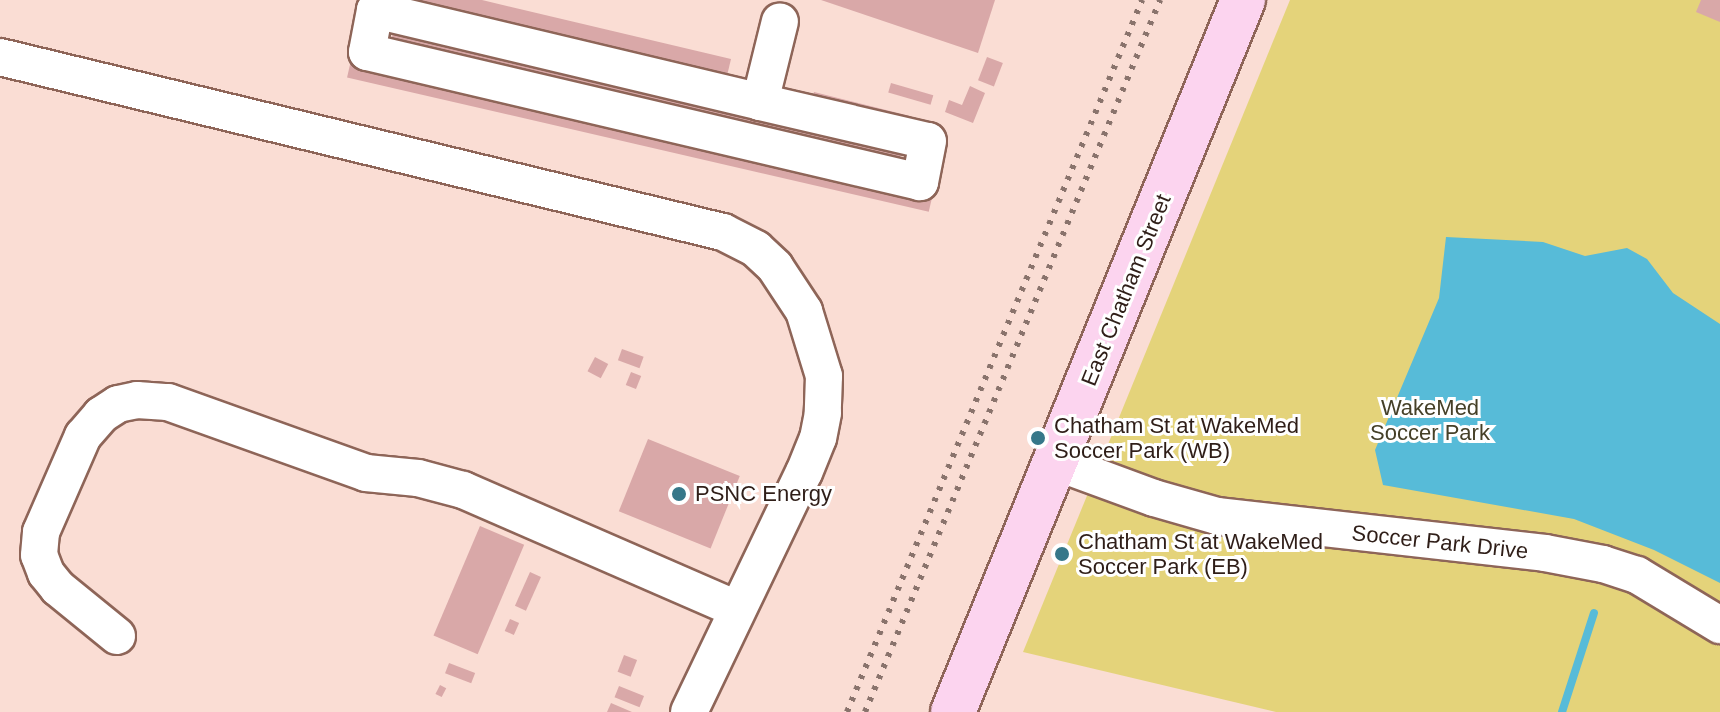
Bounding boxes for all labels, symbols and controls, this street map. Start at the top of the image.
street label: East Chatham Street [1076,190,1176,390]
park label: WakeMed Soccer Park [1370,394,1490,446]
place label: Chatham St at WakeMed Soccer Park (WB) [1054,412,1299,464]
marker: Chatham St at WakeMed Soccer Park (WB) [1029,429,1047,447]
place label: PSNC Energy [695,481,832,507]
marker: PSNC Energy [670,485,688,503]
street label: Soccer Park Drive [1350,520,1530,564]
place label: Chatham St at WakeMed Soccer Park (EB) [1078,528,1323,580]
marker: Chatham St at WakeMed Soccer Park (EB) [1053,545,1071,563]

